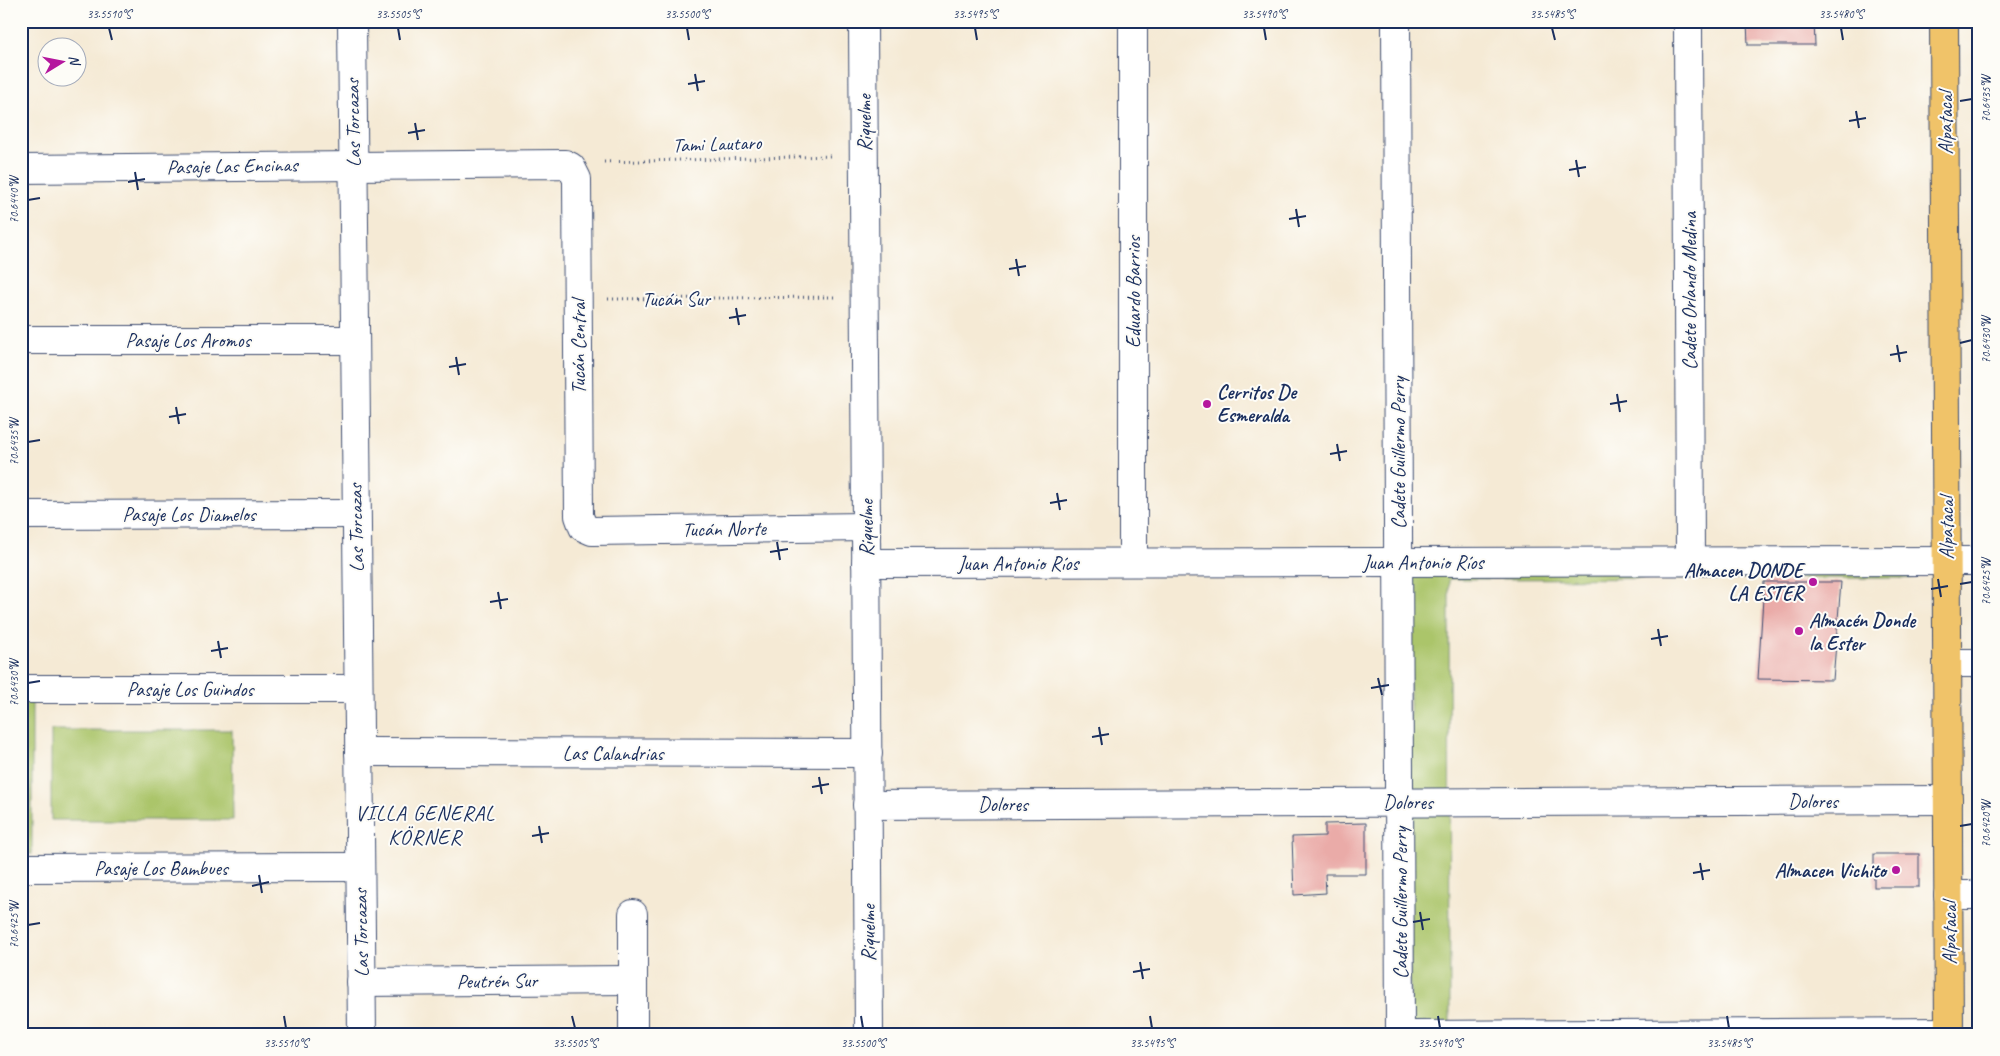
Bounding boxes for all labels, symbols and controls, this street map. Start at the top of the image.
text: 33.5510°S [87,6,133,22]
text: 33.5505°S [376,6,422,22]
text: 33.5500°S [665,6,711,22]
text: 33.5495°S [953,6,999,22]
text: 33.5490°S [1242,6,1288,22]
text: 33.5485°S [1530,6,1576,22]
text: 33.5480°S [1819,6,1865,22]
north arrow [38,38,88,88]
text: N [65,54,84,68]
text: 70.6435°W [1978,73,1994,122]
street label: Las Torcazas [340,76,366,167]
street label: Alpatacal [1933,88,1958,155]
street label: Riquelme [852,93,877,152]
street label: Tami Lautaro [672,130,763,158]
street label: Pasaje Las Encinas [166,152,300,180]
text: 70.6440°W [6,174,22,223]
street label: Cadete Orlando Medina [1677,210,1702,370]
street label: Eduardo Barrios [1121,234,1146,348]
street label: Tucán Sur [642,287,712,312]
street label: Tucán Central [566,296,591,394]
text: 70.6430°W [1978,314,1994,363]
street label: Pasaje Los Aromos [126,328,253,353]
street label: Cadete Guillermo Perry [1386,375,1411,529]
place label: Cerritos De Esmeralda [1217,380,1298,428]
marker: Cerritos De Esmeralda [1201,398,1213,410]
text: 70.6435°W [6,416,22,465]
street label: Las Torcazas [343,481,369,572]
street label: Alpatacal [1934,493,1959,560]
street label: Riquelme [854,498,879,557]
street label: Pasaje Los Diamelos [122,502,258,527]
street label: Tucán Norte [682,516,768,542]
street label: Juan Antonio Ríos [1362,550,1486,575]
street label: Juan Antonio Ríos [957,551,1081,576]
text: 70.6425°W [1978,556,1994,605]
place label: Almacen DONDE LA ESTER [1684,558,1807,606]
marker: Almacen DONDE LA ESTER [1807,576,1819,588]
place label: Almacén Donde la Ester [1809,608,1916,656]
marker: Almacén Donde la Ester [1793,625,1805,637]
text: 70.6430°W [6,657,22,706]
street label: Pasaje Los Guindos [127,677,255,702]
street label: Las Calandrias [563,741,666,766]
street label: Dolores [1788,789,1840,814]
street label: Dolores [1383,790,1435,815]
street label: Dolores [978,792,1030,817]
text: 70.6420°W [1978,798,1994,847]
district label: VILLA GENERAL KÖRNER [355,800,495,850]
street label: Cadete Guillermo Perry [1388,825,1413,979]
street label: Pasaje Los Bambues [94,856,230,881]
place label: Almacen Vichito [1775,858,1888,883]
marker: Almacen Vichito [1890,864,1902,876]
street label: Las Torcazas [348,886,374,977]
street label: Alpatacal [1937,898,1962,965]
text: 70.6425°W [6,899,22,948]
street label: Riquelme [856,903,881,962]
street label: Peutrén Sur [456,968,539,994]
text: 33.5510°S [264,1035,310,1051]
text: 33.5505°S [553,1035,599,1051]
text: 33.5500°S [841,1035,887,1051]
text: 33.5495°S [1130,1035,1176,1051]
text: 33.5490°S [1418,1035,1464,1051]
text: 33.5485°S [1707,1035,1753,1051]

